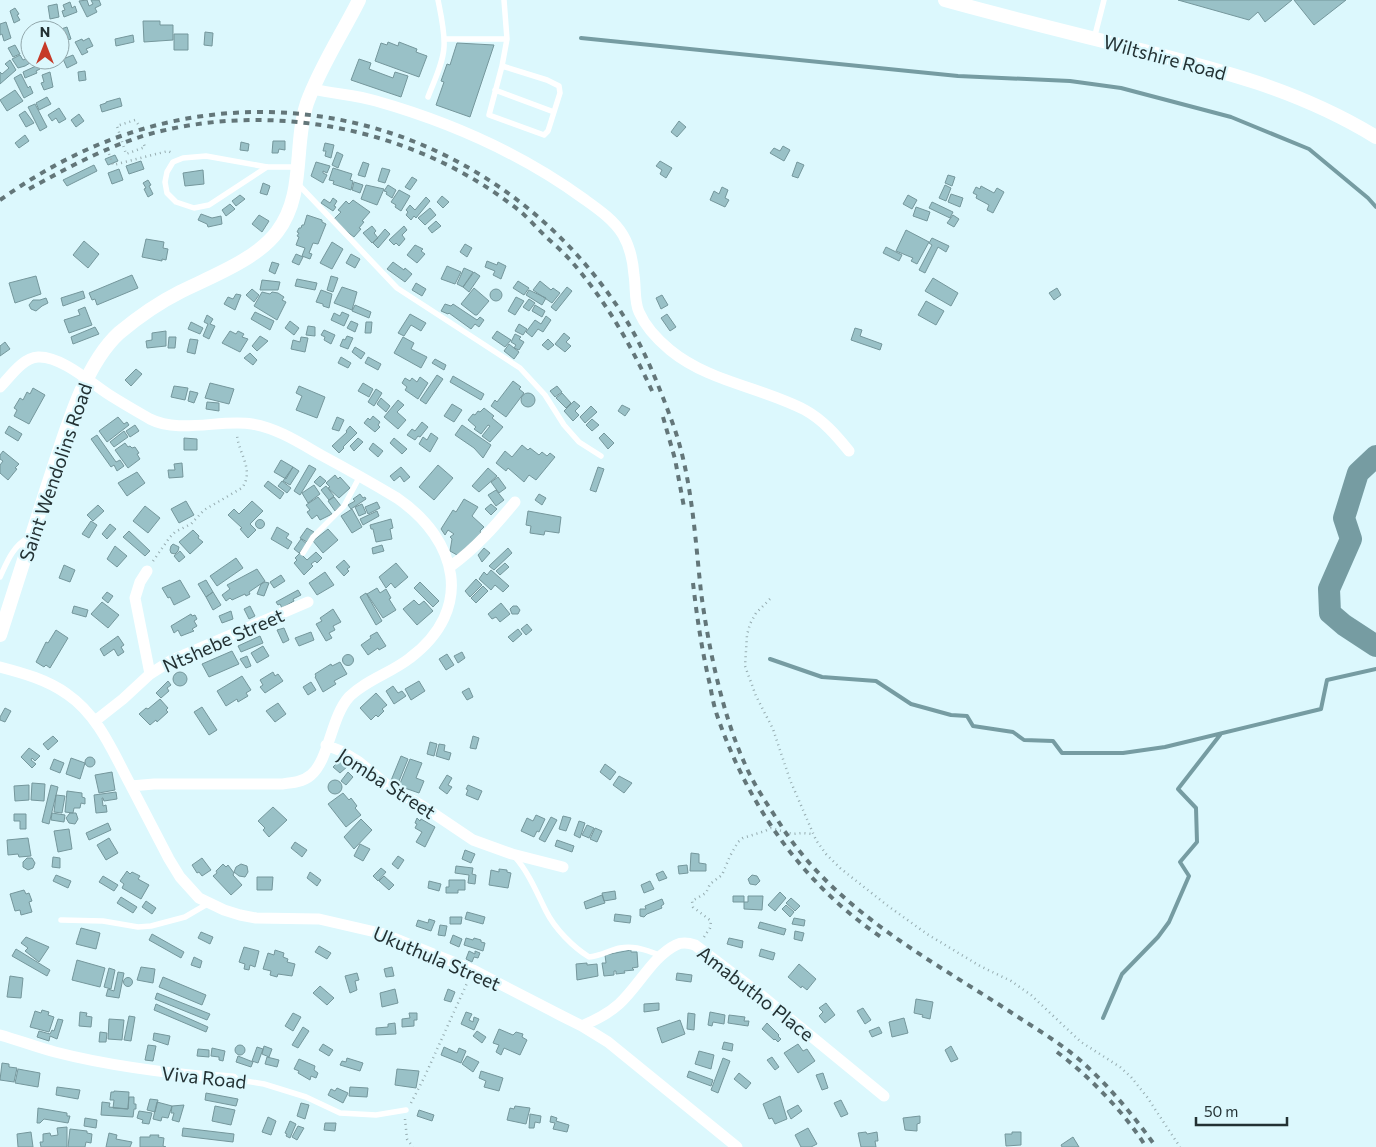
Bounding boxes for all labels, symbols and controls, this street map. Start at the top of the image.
north arrow [20,20,70,70]
text: N [40,23,50,40]
street label: Wiltshire Road [1101,30,1229,84]
street label: Saint Wendolins Road [14,380,96,564]
street label: Ntshebe Street [159,603,287,677]
street label: Jomba Street [334,743,440,823]
street label: Ukuthula Street [370,921,504,995]
street label: Amabutho Place [693,940,819,1046]
street label: Viva Road [160,1061,248,1093]
scale bar [1196,1094,1287,1126]
text: 50 m [1204,1102,1238,1120]

